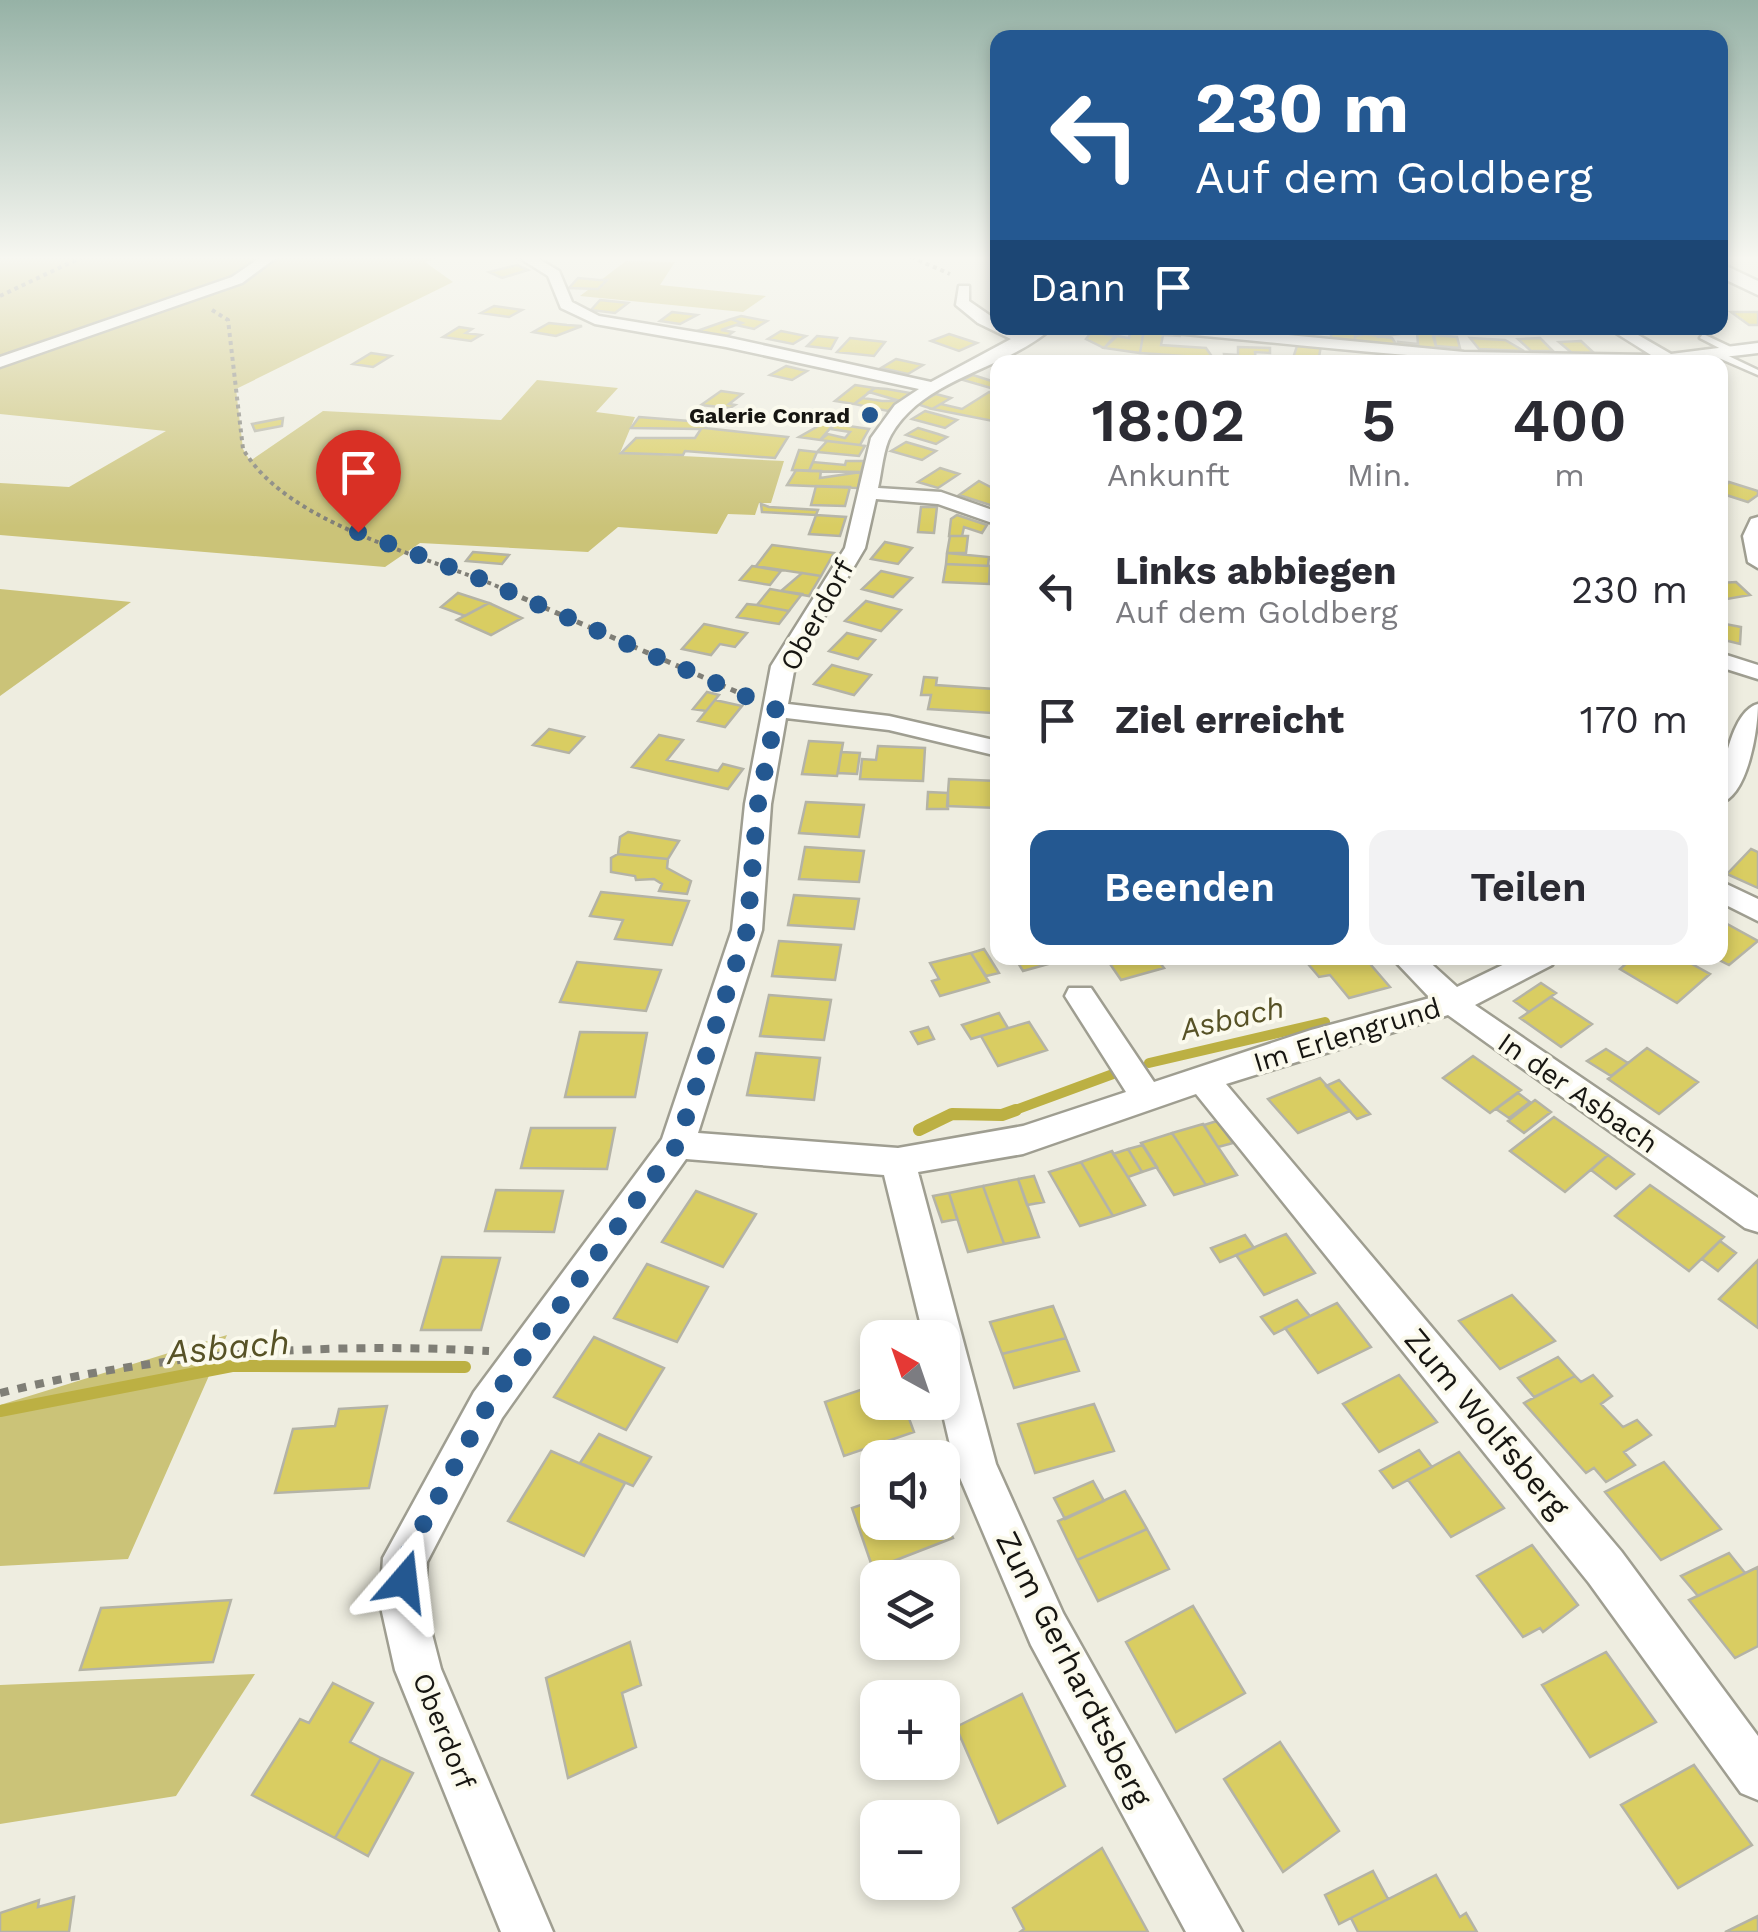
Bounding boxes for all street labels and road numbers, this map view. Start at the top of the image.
street label: Oberdorf [773,554,861,676]
street label: Im Erlengrund [1249,991,1445,1079]
street label: In der Asbach [1492,1026,1664,1160]
street label: Zum Wolfsberg [1397,1320,1578,1526]
street label: Zum Gerhardtsberg [988,1525,1160,1814]
street label: Oberdorf [406,1668,482,1794]

